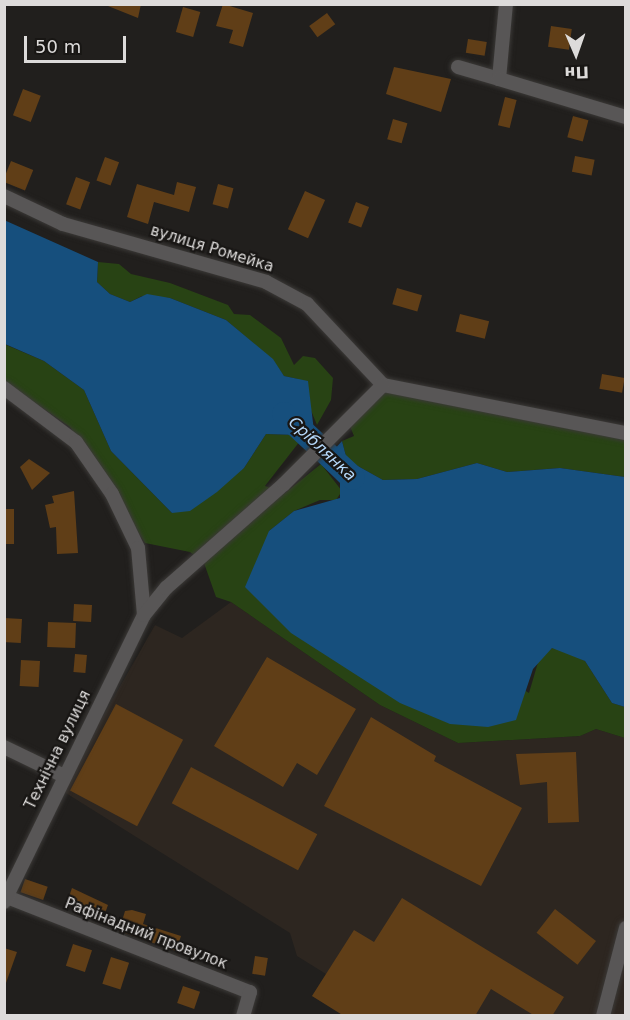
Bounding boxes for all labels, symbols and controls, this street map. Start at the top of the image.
scale bar [27,24,129,62]
north arrow [546,24,606,84]
text: 50 m [35,36,81,57]
text: Пн [564,63,589,82]
street label: вулиця Ромейка [148,222,276,276]
water label: Сріблянка [284,413,360,485]
street label: Технічна вулиця [21,688,95,812]
street label: Рафінадний провулок [62,895,230,973]

